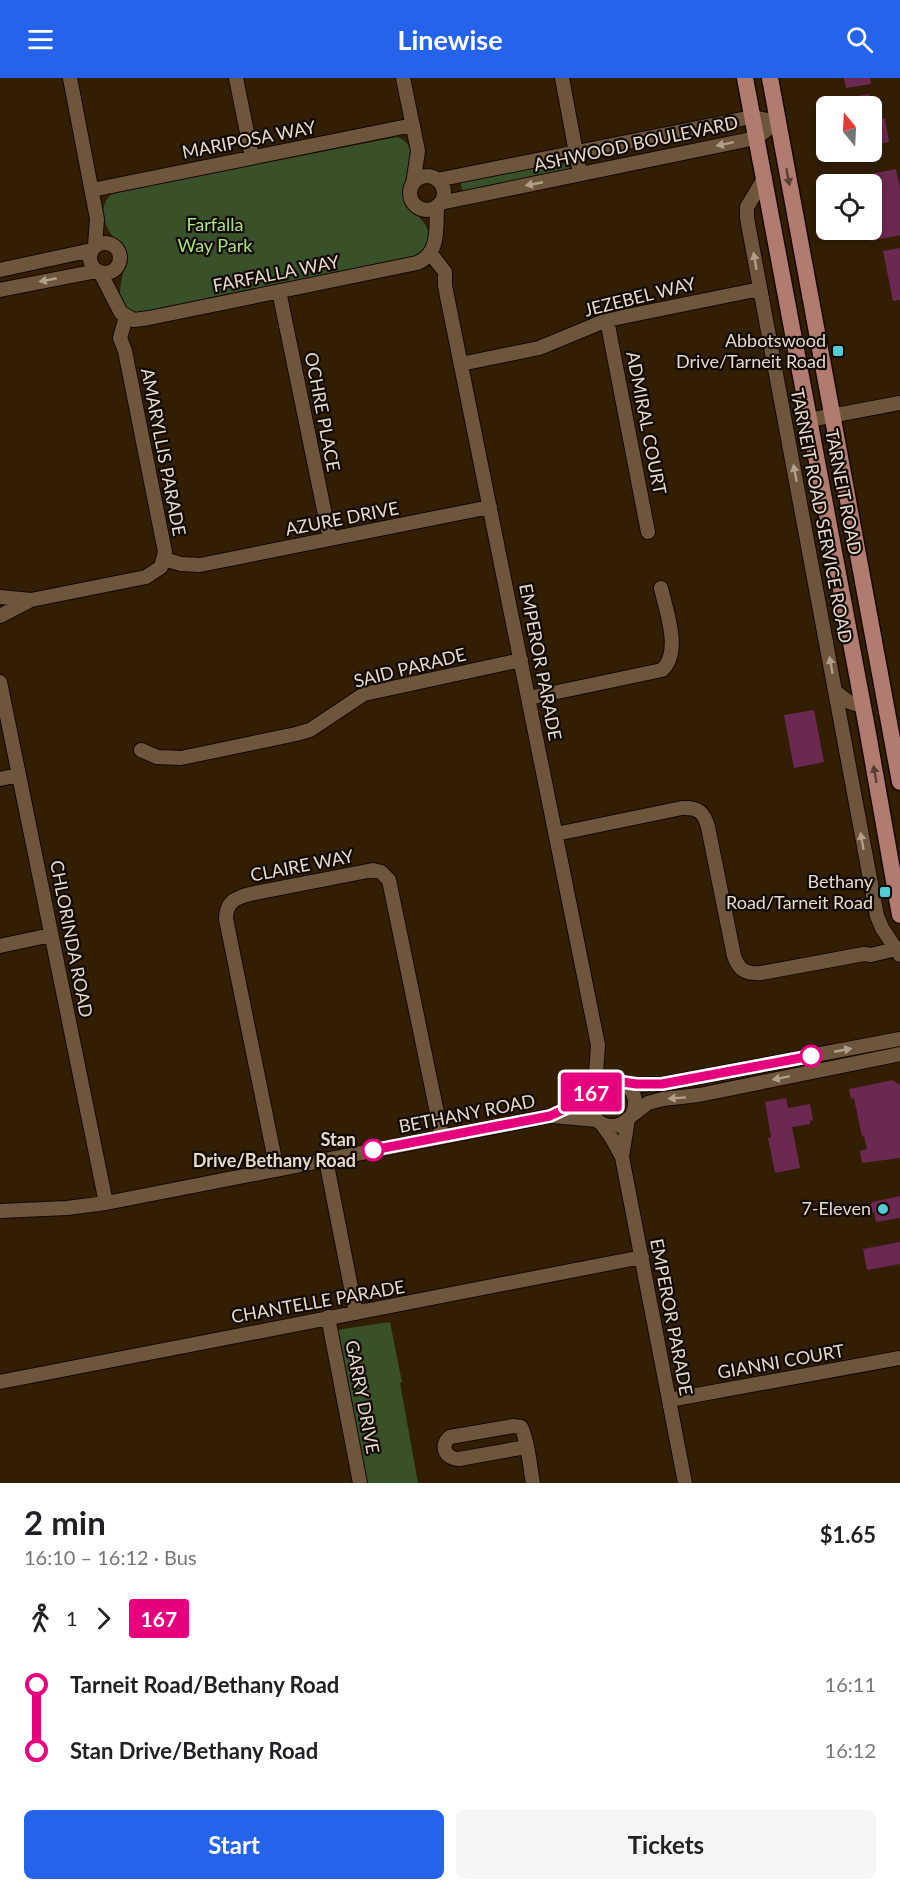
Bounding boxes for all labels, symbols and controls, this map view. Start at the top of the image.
icon: menu [24,23,57,56]
text: Linewise [397,23,503,56]
icon: search [843,23,876,56]
north arrow [816,96,882,162]
map controls [816,96,882,240]
street label: ASHWOOD BOULEVARD [532,111,740,175]
street label: MARIPOSA WAY [180,115,318,163]
one-way arrow [716,140,734,150]
one-way arrow [783,168,792,187]
button: locate [816,174,882,240]
one-way arrow [524,180,543,189]
park label: Farfalla Way Park [178,213,253,256]
street label: FARFALLA WAY [211,250,342,296]
one-way arrow [750,251,759,270]
street label: JEZEBEL WAY [582,271,699,321]
one-way arrow [39,276,58,285]
place label: Abbotswood Drive/Tarneit Road [676,329,826,372]
marker: Abbotswood Drive/Tarneit Road [831,344,845,358]
street label: ADMIRAL COURT [622,349,672,497]
street label: OCHRE PLACE [301,350,345,473]
street label: AMARYLLIS PARADE [137,366,191,538]
street label: TARNEIT ROAD SERVICE ROAD [786,387,857,645]
street label: TARNEIT ROAD [821,427,867,557]
one-way arrow [790,463,799,482]
street label: AZURE DRIVE [283,496,400,540]
street label: EMPEROR PARADE [515,581,567,742]
street label: SAID PARADE [351,642,468,692]
one-way arrow [826,655,835,674]
one-way arrow [871,765,880,784]
one-way arrow [857,831,866,850]
street label: CLAIRE WAY [248,844,356,886]
street label: CHLORINDA ROAD [46,858,98,1019]
place label: Bethany Road/Tarneit Road [726,870,874,913]
marker: Bethany Road/Tarneit Road [878,885,892,899]
unlabelled marker [800,1045,822,1067]
one-way arrow [834,1045,853,1054]
line badge: 167 [556,1072,626,1112]
one-way arrow [771,1074,790,1083]
text: 167 [573,1080,609,1105]
street label: BETHANY ROAD [397,1089,537,1137]
one-way arrow [668,1093,687,1102]
place label: Stan Drive/Bethany Road [193,1128,356,1171]
marker: Stan Drive/Bethany Road [362,1139,384,1161]
place label: 7-Eleven [801,1197,871,1219]
marker: 7-Eleven [876,1202,890,1216]
street label: EMPEROR PARADE [646,1236,698,1397]
street label: CHANTELLE PARADE [229,1275,406,1327]
street label: GARRY DRIVE [341,1338,385,1455]
street label: GIANNI COURT [716,1339,846,1383]
text: 2 min [24,1502,106,1542]
text: $1.65 [820,1521,876,1548]
text: 16:10 – 16:12 · Bus [24,1545,197,1569]
icon: walk [24,1602,57,1635]
icon: forward [87,1602,120,1635]
text: 1 [66,1606,78,1630]
text: 167 [141,1606,177,1631]
text: Tarneit Road/Bethany Road [70,1671,339,1698]
text: 16:11 [825,1672,876,1696]
text: Stan Drive/Bethany Road [70,1737,318,1764]
text: 16:12 [825,1738,876,1762]
button: Start [24,1810,444,1879]
button: Tickets [456,1810,876,1879]

